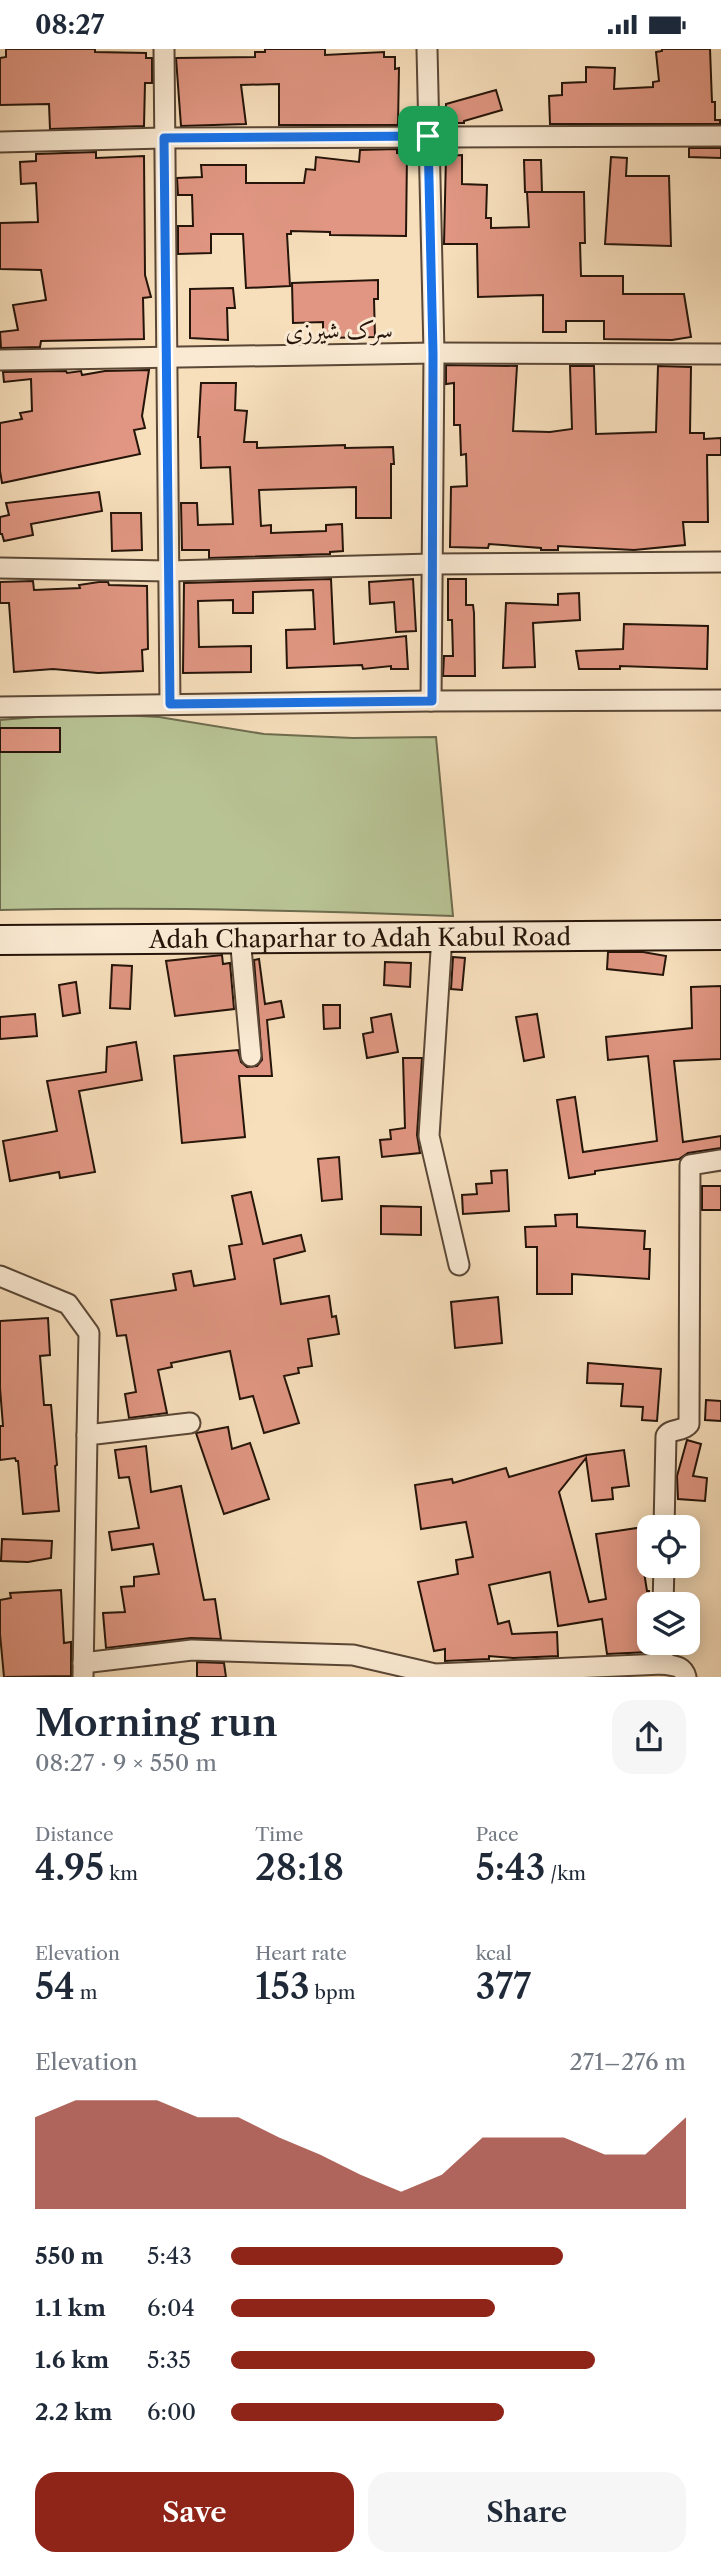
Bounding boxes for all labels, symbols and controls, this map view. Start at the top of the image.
text: 08:27 [35,9,104,41]
pin [398,106,458,166]
icon: arrive [409,117,447,155]
street label: سرک شیرزی [285,315,393,347]
street label: Adah Chaparhar to Adah Kabul Road [148,922,572,953]
map controls [637,1515,700,1655]
button: locate [637,1515,700,1578]
button: layers [637,1592,700,1655]
text: Morning run [35,1699,278,1746]
button: share [612,1700,686,1774]
text: 08:27 · 9 × 550 m [35,1749,217,1777]
text: Distance [35,1823,114,1846]
text: Time [255,1823,303,1846]
text: Pace [476,1823,519,1846]
text: 4.95 [35,1846,104,1889]
text: 28:18 [255,1846,344,1889]
text: 5:43 [476,1846,545,1889]
text: km [104,1862,138,1885]
text: /km [545,1862,586,1885]
text: Elevation [35,1942,120,1965]
text: Heart rate [255,1942,347,1965]
text: kcal [476,1942,512,1965]
text: 54 [35,1965,75,2008]
text: 153 [255,1965,310,2008]
text: 377 [476,1965,531,2008]
text: m [75,1981,98,2004]
text: bpm [310,1981,355,2004]
text: Elevation [35,2048,138,2076]
text: 271–276 m [570,2048,686,2076]
text: 550 m [35,2242,104,2270]
text: 5:43 [147,2242,192,2270]
text: 1.1 km [35,2294,106,2322]
text: 6:04 [147,2294,195,2322]
text: 1.6 km [35,2346,109,2374]
text: 5:35 [147,2346,191,2374]
text: 2.2 km [35,2398,112,2426]
text: 6:00 [147,2398,196,2426]
button: Save [35,2472,354,2552]
button: Share [368,2472,686,2552]

